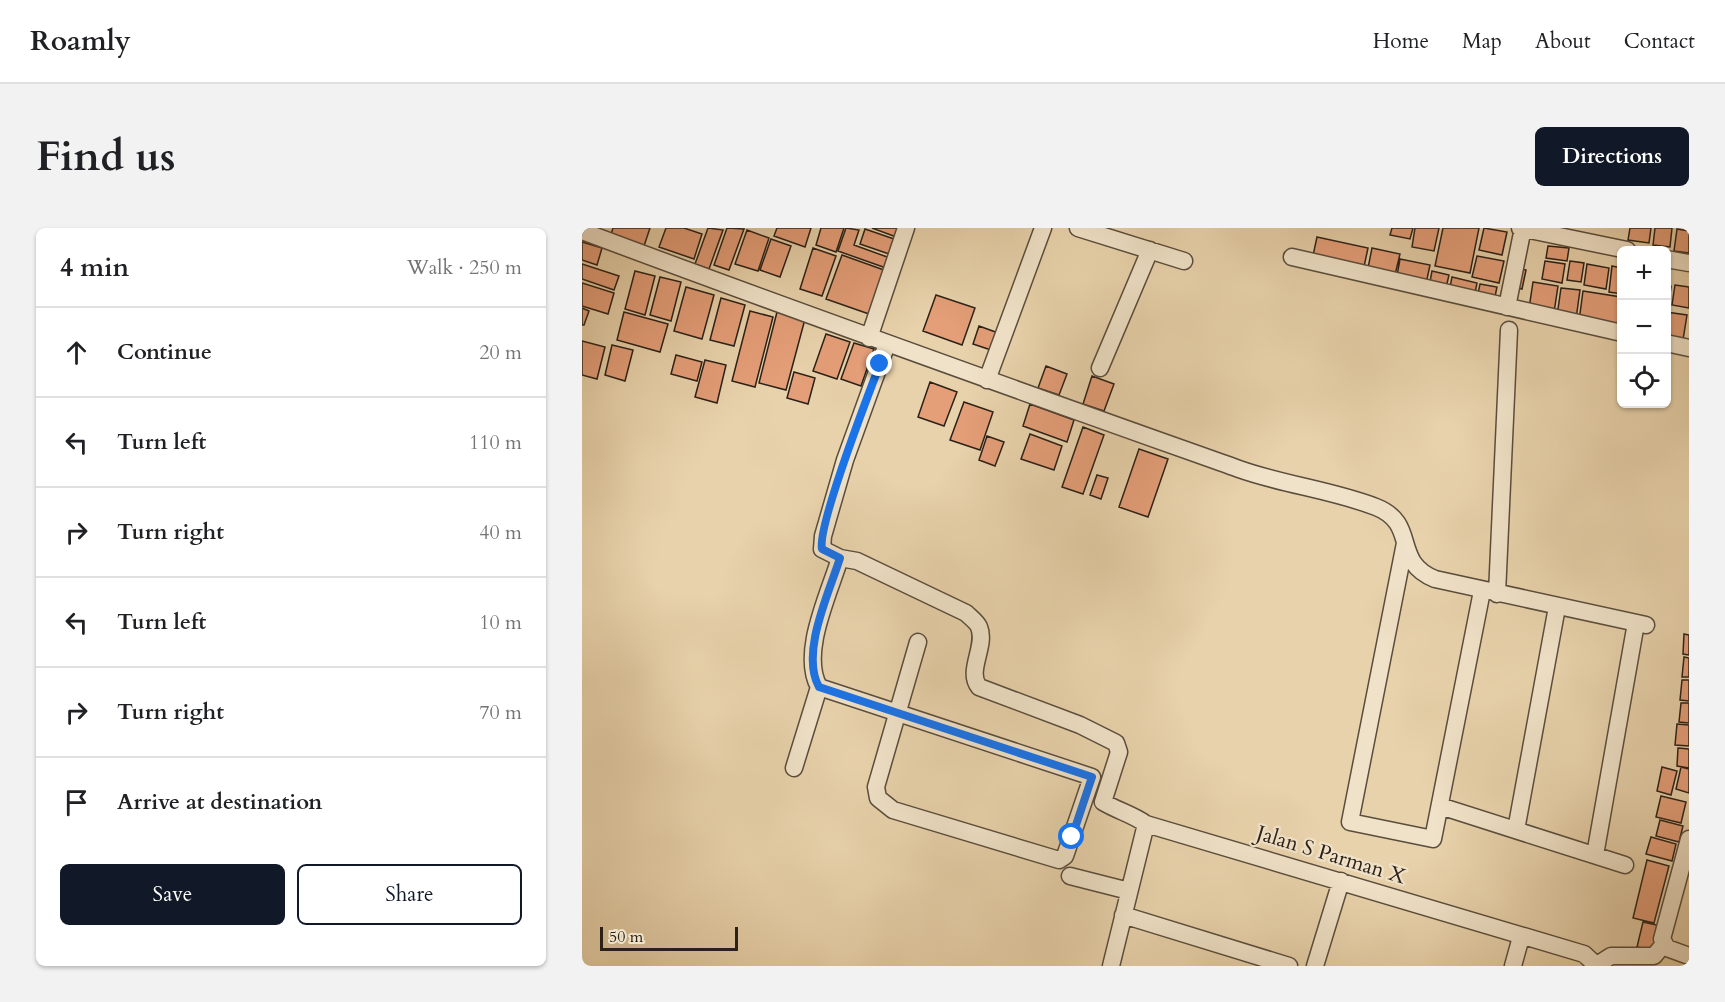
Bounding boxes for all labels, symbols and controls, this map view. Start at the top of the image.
text: Roamly [30,22,131,60]
text: Home [1373,27,1429,56]
text: Map [1462,27,1502,56]
text: About [1535,27,1591,56]
text: Contact [1624,27,1695,56]
button: Directions [1535,127,1689,186]
text: Find us [36,128,176,185]
map controls [1617,246,1671,408]
button: + [1617,246,1671,300]
text: 4 min [60,250,129,285]
text: Walk · 250 m [407,254,522,281]
button: − [1617,300,1671,354]
icon: ahead [60,336,93,369]
text: Continue [117,337,212,367]
text: 20 m [479,339,522,366]
route end [866,350,892,376]
button: locate [1617,354,1671,408]
icon: left [60,426,93,459]
text: Turn left [117,427,206,457]
text: 110 m [469,429,522,456]
icon: right [60,516,93,549]
text: Turn right [117,517,224,547]
text: 40 m [479,519,522,546]
icon: left [60,606,93,639]
text: Turn left [117,607,206,637]
text: 10 m [479,609,522,636]
icon: right [60,696,93,729]
text: Turn right [117,697,224,727]
text: 70 m [479,699,522,726]
icon: arrive [60,786,93,819]
text: Arrive at destination [117,787,322,817]
street label: Jalan S Parman X [1250,818,1410,892]
route start [1058,823,1084,849]
button: Save [60,864,285,925]
button: Share [297,864,522,925]
scale bar [600,924,738,952]
text: 50 m [609,926,643,948]

